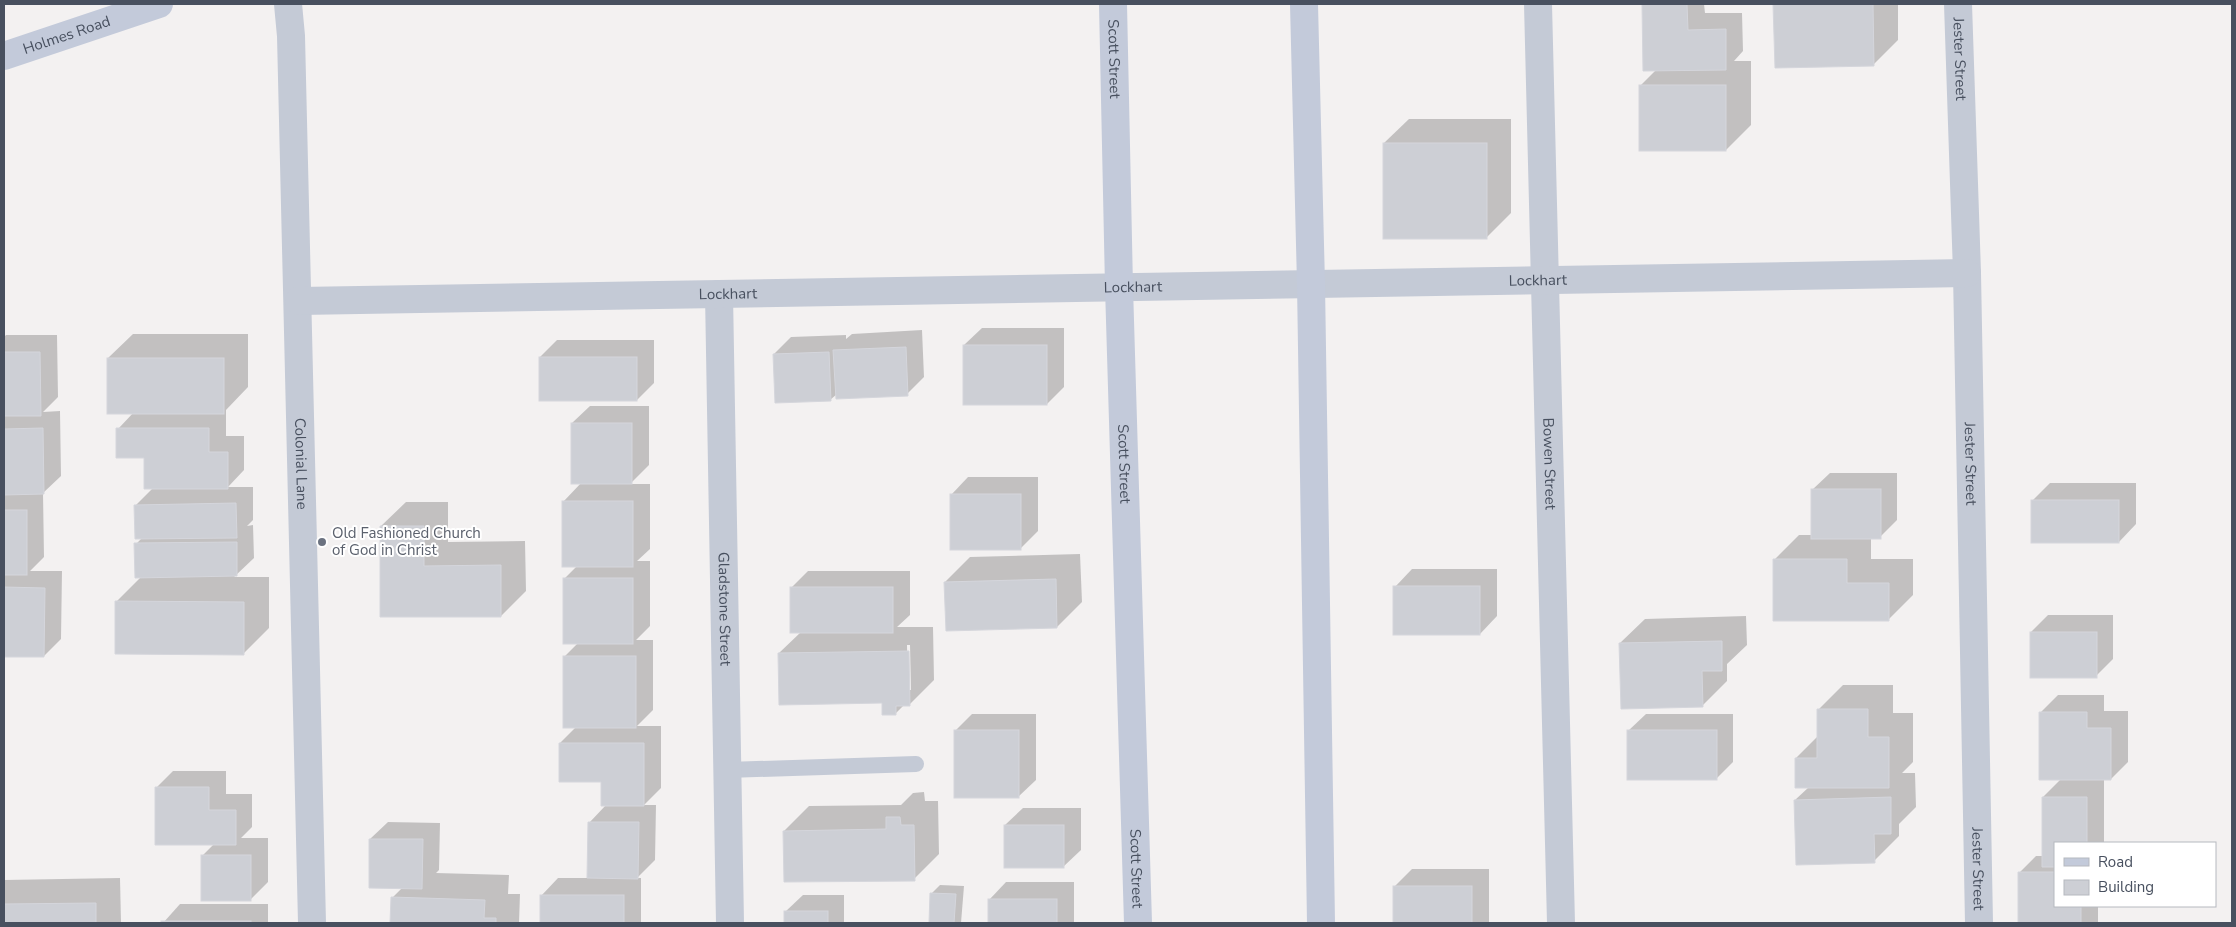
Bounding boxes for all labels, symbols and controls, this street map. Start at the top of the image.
street label: Holmes Road [20,11,113,59]
street label: Jester Street [1948,16,1971,102]
street label: Scott Street [1103,19,1125,100]
street label: Lockhart [1508,270,1568,291]
street label: Lockhart [1104,277,1163,297]
street label: Lockhart [699,283,758,304]
street label: Bowen Street [1538,417,1561,511]
street label: Colonial Lane [290,418,312,510]
street label: Jester Street [1960,421,1981,506]
street label: Scott Street [1113,424,1135,505]
place label: Old Fashioned Church of God in Christ [332,523,481,560]
marker: Old Fashioned Church of God in Christ [316,536,328,548]
street label: Gladstone Street [714,552,736,667]
street label: Jester Street [1967,826,1989,911]
street label: Scott Street [1125,829,1148,909]
legend [2054,842,2216,907]
text: Road [2098,852,2133,872]
text: Building [2098,877,2154,897]

